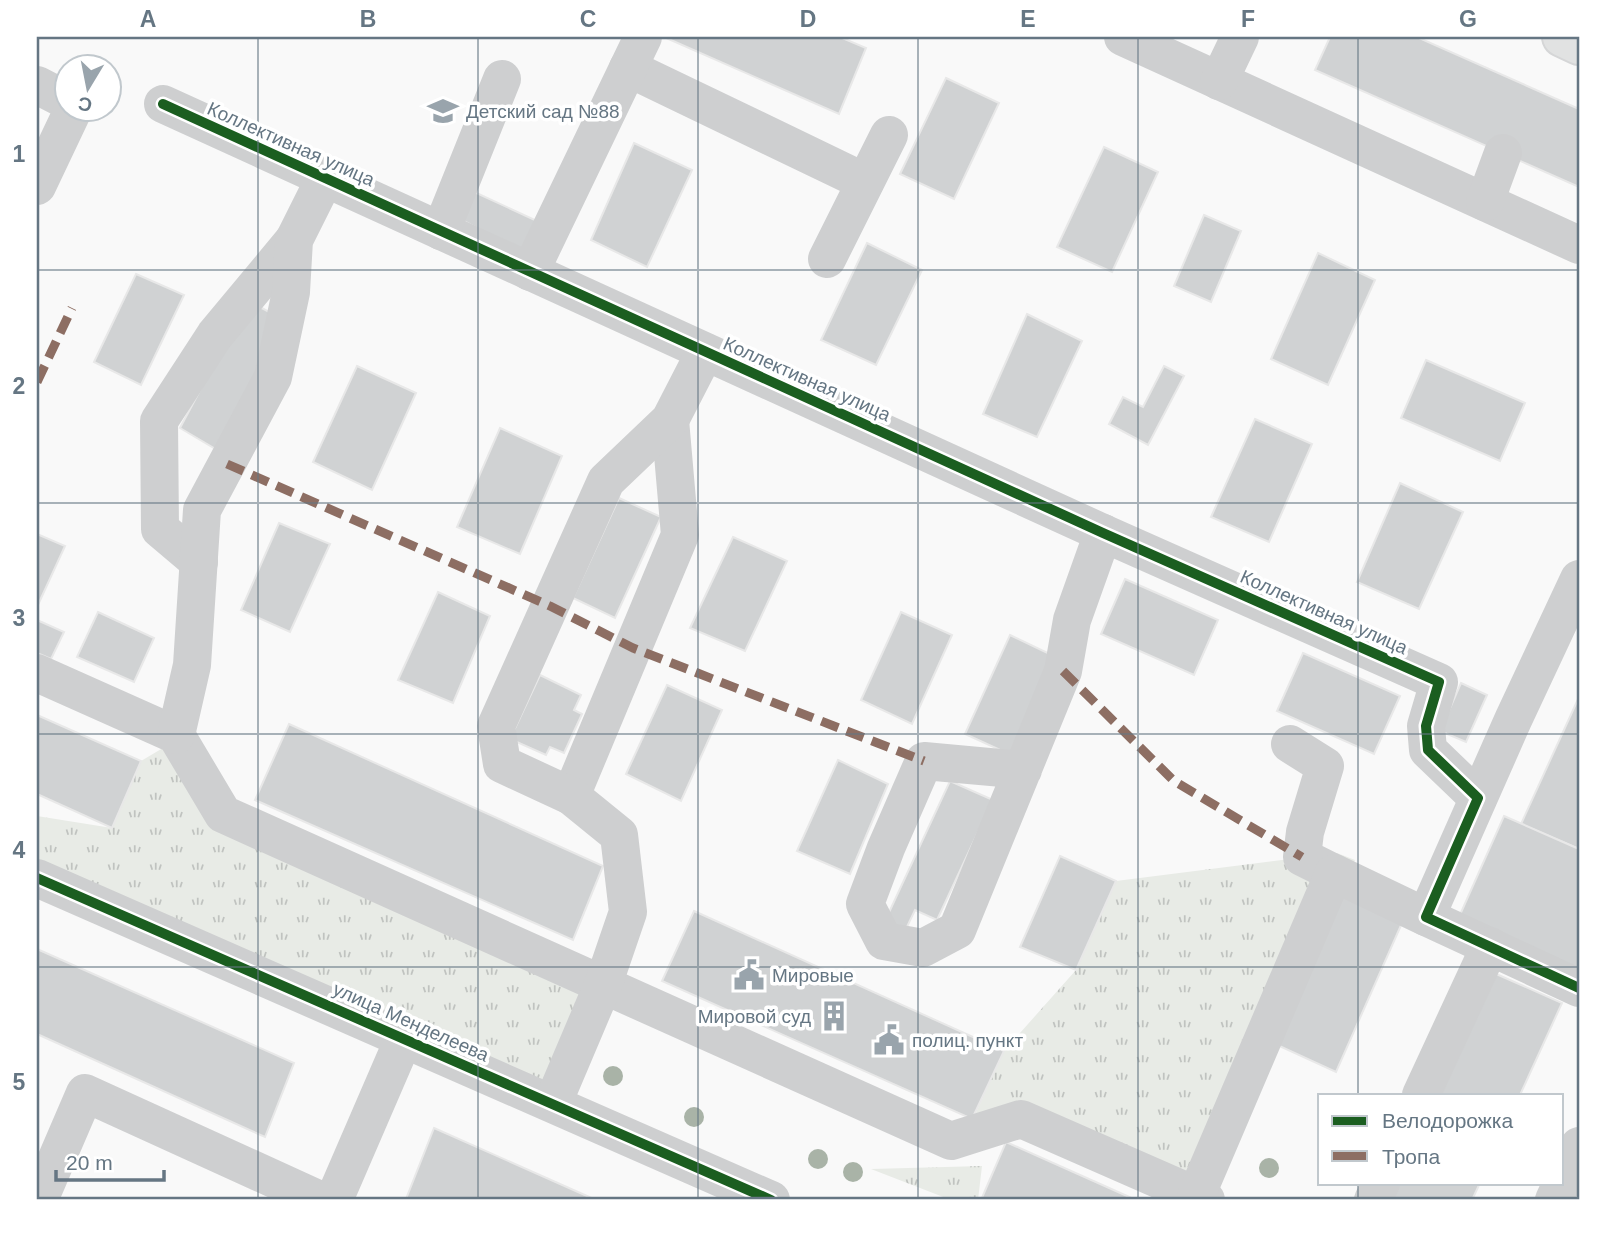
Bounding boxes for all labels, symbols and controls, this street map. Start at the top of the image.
text: A [140,6,156,32]
text: B [360,6,376,32]
text: C [580,6,596,32]
text: D [800,6,816,32]
text: E [1020,6,1036,32]
text: F [1241,6,1255,32]
text: G [1459,6,1477,32]
north arrow [52,52,122,122]
text: С [76,93,94,116]
school or university icon: Детский сад №88 [426,94,460,128]
street label: Коллективная улица [204,98,378,191]
place label: Детский сад №88 [466,101,620,122]
text: 1 [13,141,26,167]
street label: Коллективная улица [720,333,894,426]
text: 2 [13,373,25,399]
street label: Коллективная улица [1237,566,1411,659]
text: 3 [13,605,25,631]
text: 4 [13,837,26,863]
public building icon: Мировые [732,958,766,992]
place label: Мировые [772,965,854,986]
street label: улица Менделеева [330,978,493,1066]
building icon: Мировой суд [817,999,851,1033]
place label: Мировой суд [698,1006,811,1027]
public building icon: полиц. пункт [872,1023,906,1057]
place label: полиц. пункт [912,1030,1023,1051]
text: 5 [13,1069,26,1095]
legend [1318,1094,1564,1184]
text: Велодорожка [1382,1109,1513,1132]
scale bar [56,1139,164,1183]
text: Тропа [1382,1145,1440,1168]
text: 20 m [66,1151,113,1174]

